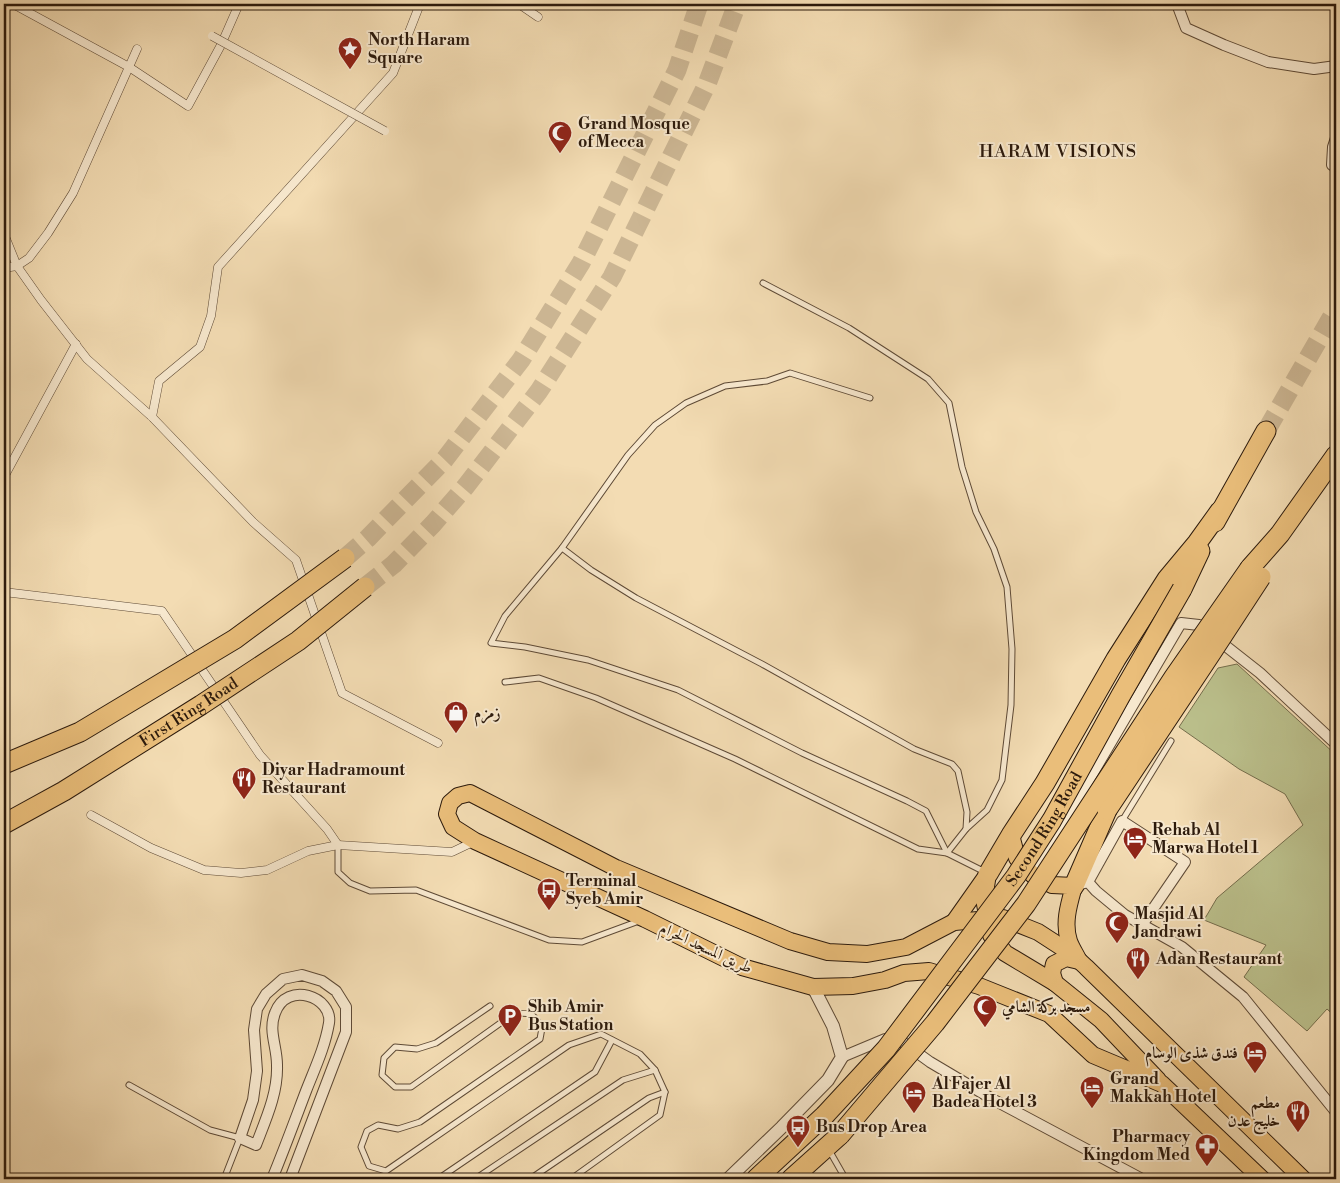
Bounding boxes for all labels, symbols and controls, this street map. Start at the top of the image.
place label: North Haram Square [368,30,470,68]
place icon: North Haram Square [337,36,363,70]
place label: Grand Mosque of Mecca [578,114,690,152]
mosque icon: Grand Mosque of Mecca [547,120,573,154]
district label: HARAM VISIONS [979,140,1137,163]
street label: First Ring Road [136,673,242,751]
shop icon: زمزم [443,700,469,734]
place label: زمزم [474,703,501,727]
place label: Diyar Hadramount Restaurant [262,760,405,798]
restaurant icon: Diyar Hadramount Restaurant [231,766,257,800]
street label: Second Ring Road [1002,768,1087,891]
place label: Rehab Al Marwa Hotel 1 [1152,820,1259,858]
hotel icon: Rehab Al Marwa Hotel 1 [1122,826,1148,860]
place label: Terminal Syeb Amir [566,871,643,909]
bus stop icon: Terminal Syeb Amir [536,877,562,911]
place label: Masjid Al Jandrawi [1132,904,1205,942]
mosque icon: Masjid Al Jandrawi [1104,910,1130,944]
street label: طريق المسجد الحرام [655,918,756,982]
restaurant icon: Adan Restaurant [1125,946,1151,980]
place label: Adan Restaurant [1155,949,1283,969]
mosque icon: مسجد بركة الشامي [972,994,998,1028]
place label: Shib Amir Bus Station [528,997,614,1035]
place label: مسجد بركة الشامي [1001,997,1091,1020]
parking icon: Shib Amir Bus Station [497,1003,523,1037]
hotel icon: فندق شذى الوسام [1242,1040,1268,1074]
place label: فندق شذى الوسام [1145,1043,1238,1067]
place label: Grand Makkah Hotel [1110,1069,1217,1107]
place label: Al Fajer Al Badea Hotel 3 [931,1074,1037,1112]
hotel icon: Grand Makkah Hotel [1079,1075,1105,1109]
hotel icon: Al Fajer Al Badea Hotel 3 [901,1080,927,1114]
place label: مطعم خليج عدن [1228,1093,1280,1135]
restaurant icon: مطعم خليج عدن [1285,1099,1311,1133]
bus stop icon: Bus Drop Area [785,1114,811,1148]
place label: Bus Drop Area [816,1117,927,1137]
place label: Pharmacy Kingdom Med [1083,1127,1191,1165]
pharmacy icon: Pharmacy Kingdom Med [1194,1133,1220,1167]

